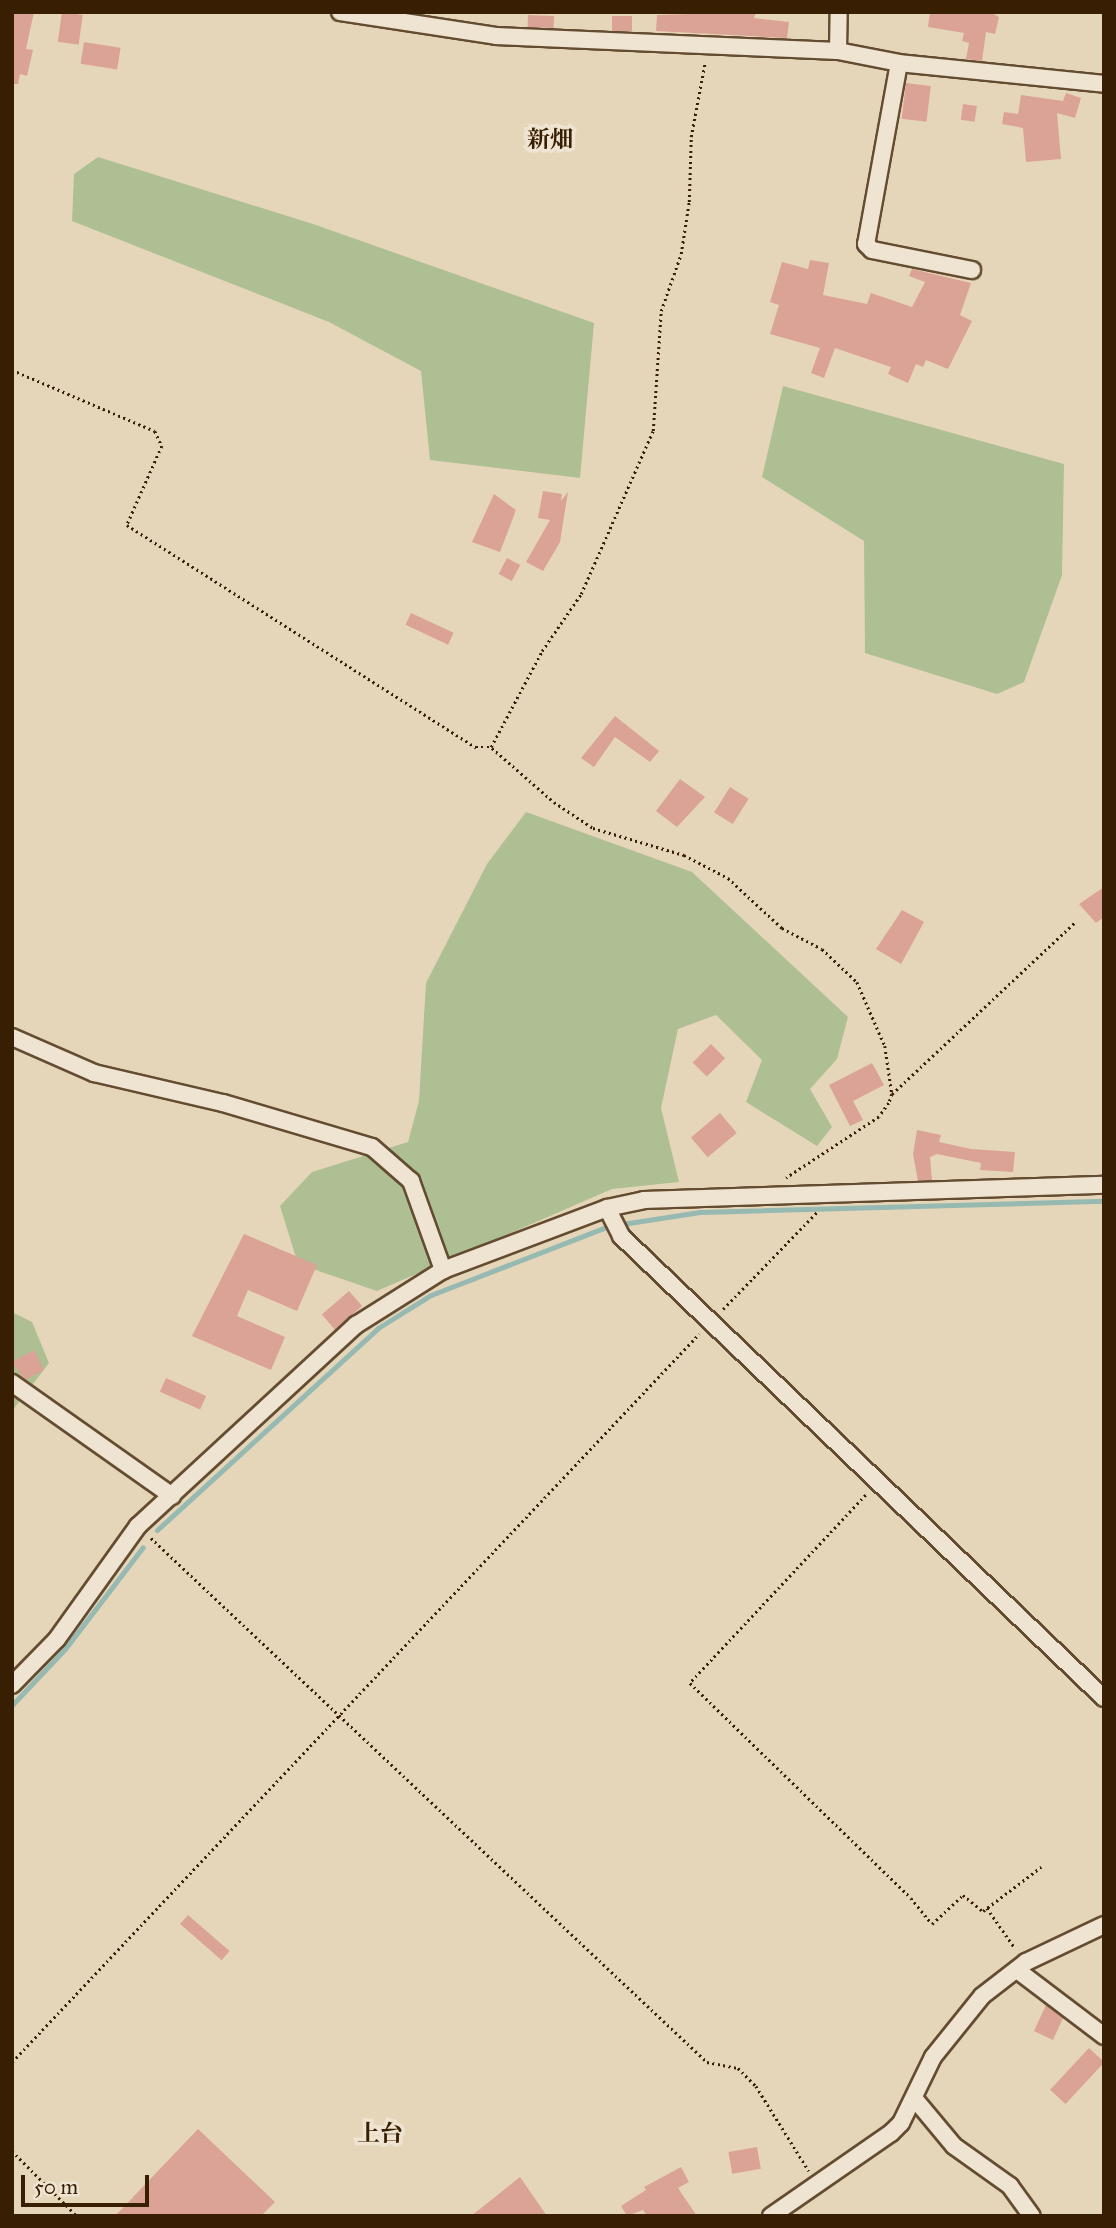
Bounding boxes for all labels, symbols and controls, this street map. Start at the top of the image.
district label: 新畑 [527,125,573,153]
district label: 上台 [357,2119,403,2147]
scale bar [24,2162,152,2206]
text: 50 m [34,2174,78,2200]

